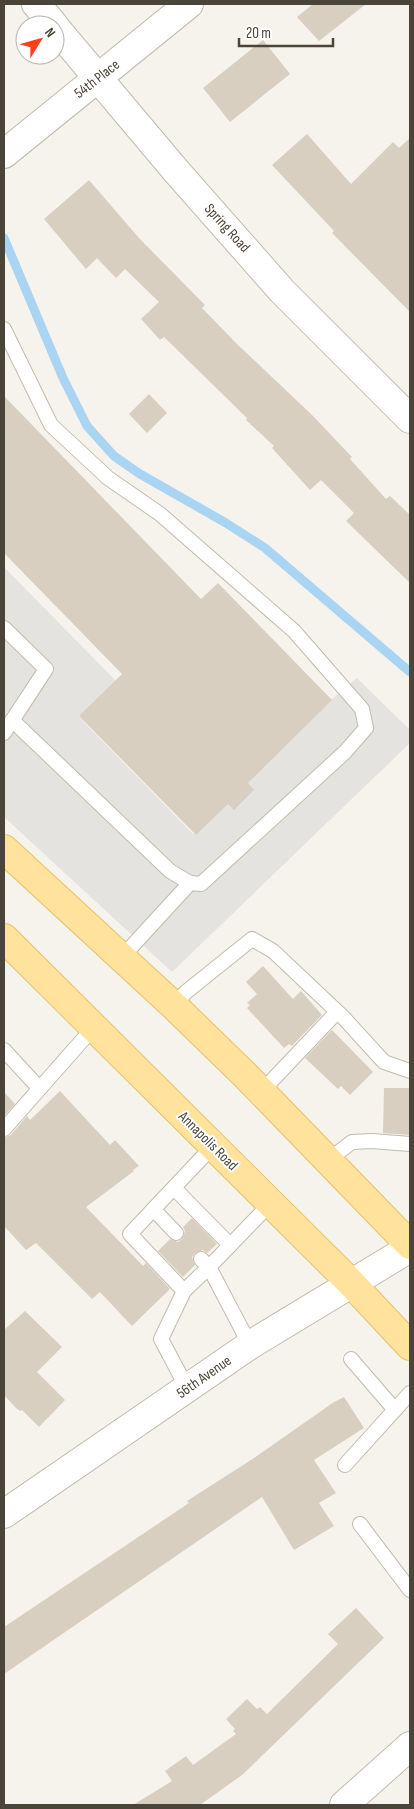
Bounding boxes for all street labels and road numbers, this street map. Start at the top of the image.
street label: 54th Place [70,55,124,103]
street label: Spring Road [200,200,254,256]
street label: Annapolis Road [174,1107,242,1175]
street label: 56th Avenue [173,1351,235,1403]

